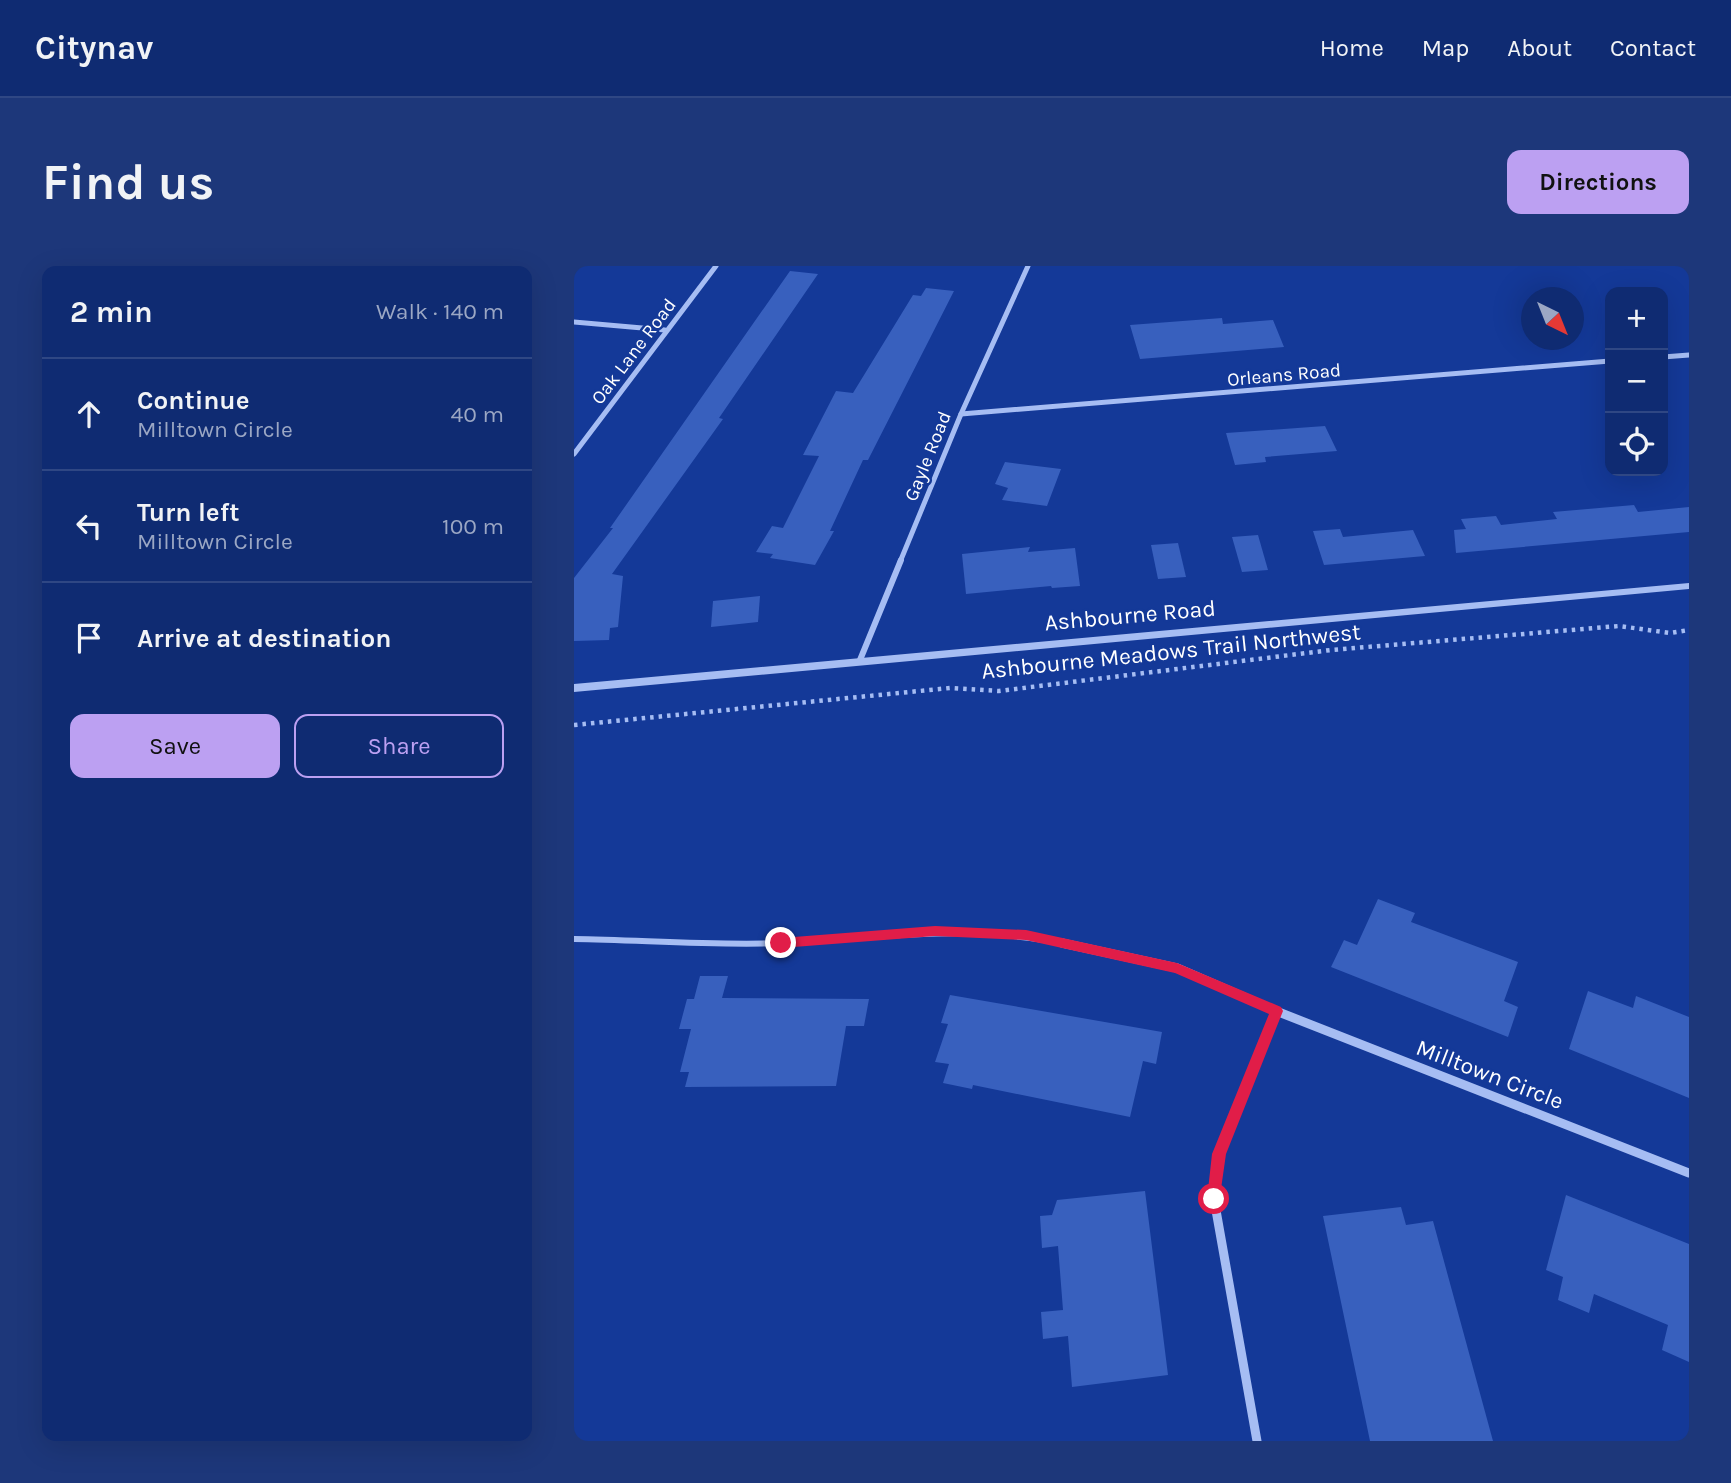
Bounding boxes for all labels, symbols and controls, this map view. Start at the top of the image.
text: Citynav [35,29,153,67]
text: Home [1320,34,1384,62]
text: Map [1422,34,1469,62]
text: About [1507,34,1572,62]
text: Contact [1610,34,1696,62]
button: Directions [1507,150,1689,214]
text: Find us [42,154,214,211]
north arrow [1521,287,1584,350]
map controls [1605,287,1668,476]
button: + [1605,287,1668,350]
text: 2 min [70,294,153,330]
street label: Oak Lane Road [587,294,681,409]
text: Walk · 140 m [376,298,504,325]
button: − [1605,350,1668,413]
street label: Orleans Road [1226,359,1342,391]
text: Continue [137,385,249,416]
icon: ahead [70,395,108,433]
text: 40 m [451,401,504,428]
street label: Gayle Road [900,408,956,504]
button: locate [1605,413,1668,476]
text: Milltown Circle [137,416,293,443]
text: Turn left [137,497,239,528]
icon: left [70,507,108,545]
text: 100 m [442,513,504,540]
text: Milltown Circle [137,528,293,555]
street label: Ashbourne Road [1043,595,1217,636]
street label: Ashbourne Meadows Trail Northwest [980,618,1362,685]
icon: arrive [70,619,108,657]
text: Arrive at destination [137,623,391,654]
button: Save [70,714,280,778]
button: Share [294,714,504,778]
route end [765,927,796,958]
street label: Milltown Circle [1412,1034,1567,1115]
route start [1198,1183,1229,1214]

